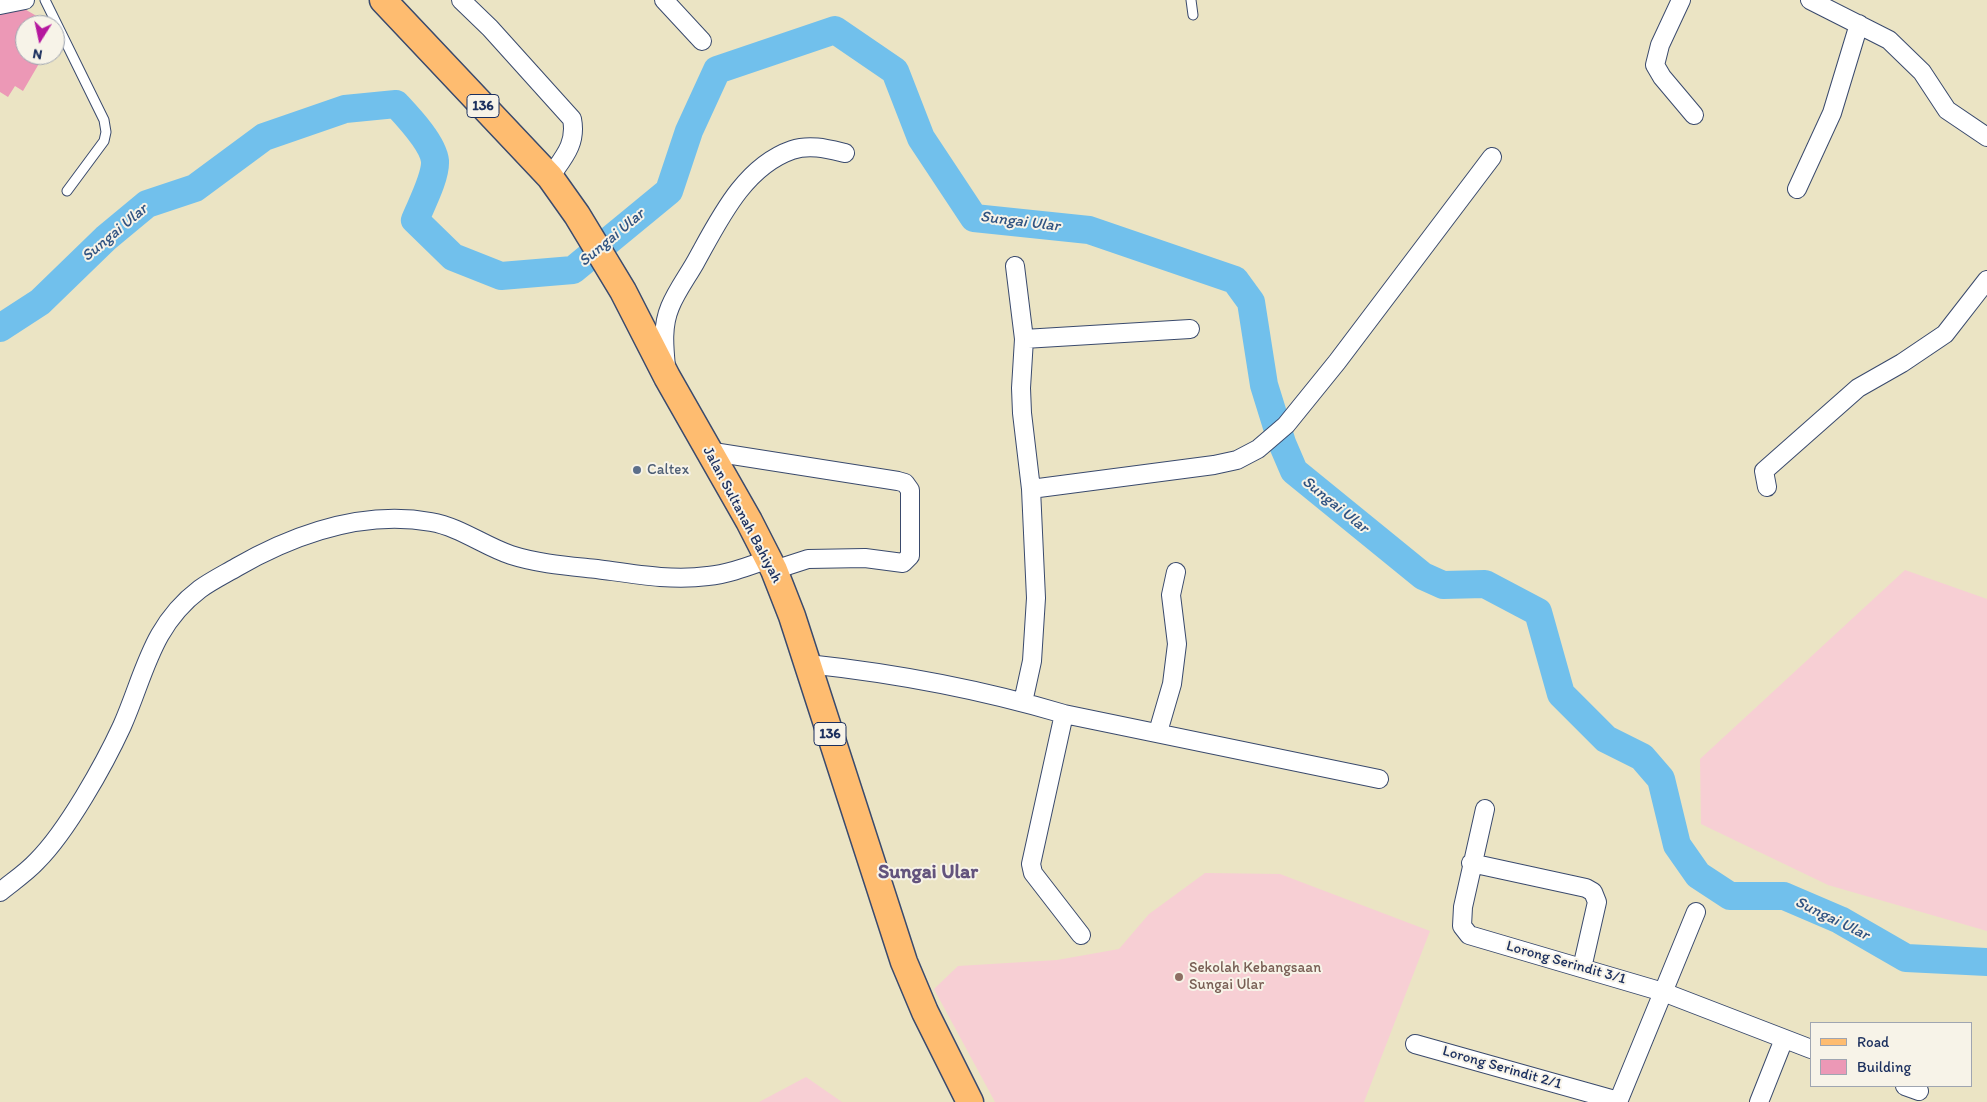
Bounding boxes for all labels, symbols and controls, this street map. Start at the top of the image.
north arrow [15,15,65,65]
text: N [31,45,44,63]
road number: 136 [467,94,499,118]
water label: Sungai Ular [78,200,152,266]
water label: Sungai Ular [575,205,649,271]
water label: Sungai Ular [979,208,1061,236]
street label: Jalan Sultanah Bahiyah [698,444,786,586]
place label: Caltex [647,461,689,479]
marker: Caltex [631,464,643,476]
water label: Sungai Ular [1298,472,1372,538]
road number: 136 [814,722,846,746]
district label: Sungai Ular [878,861,978,885]
water label: Sungai Ular [1792,893,1872,945]
street label: Lorong Serindit 3/1 [1504,937,1628,989]
place label: Sekolah Kebangsaan Sungai Ular [1189,959,1321,994]
marker: Sekolah Kebangsaan Sungai Ular [1173,971,1185,983]
legend [1810,1022,1972,1087]
text: Road [1857,1033,1889,1051]
street label: Lorong Serindit 2/1 [1440,1042,1564,1094]
text: Building [1857,1058,1911,1076]

